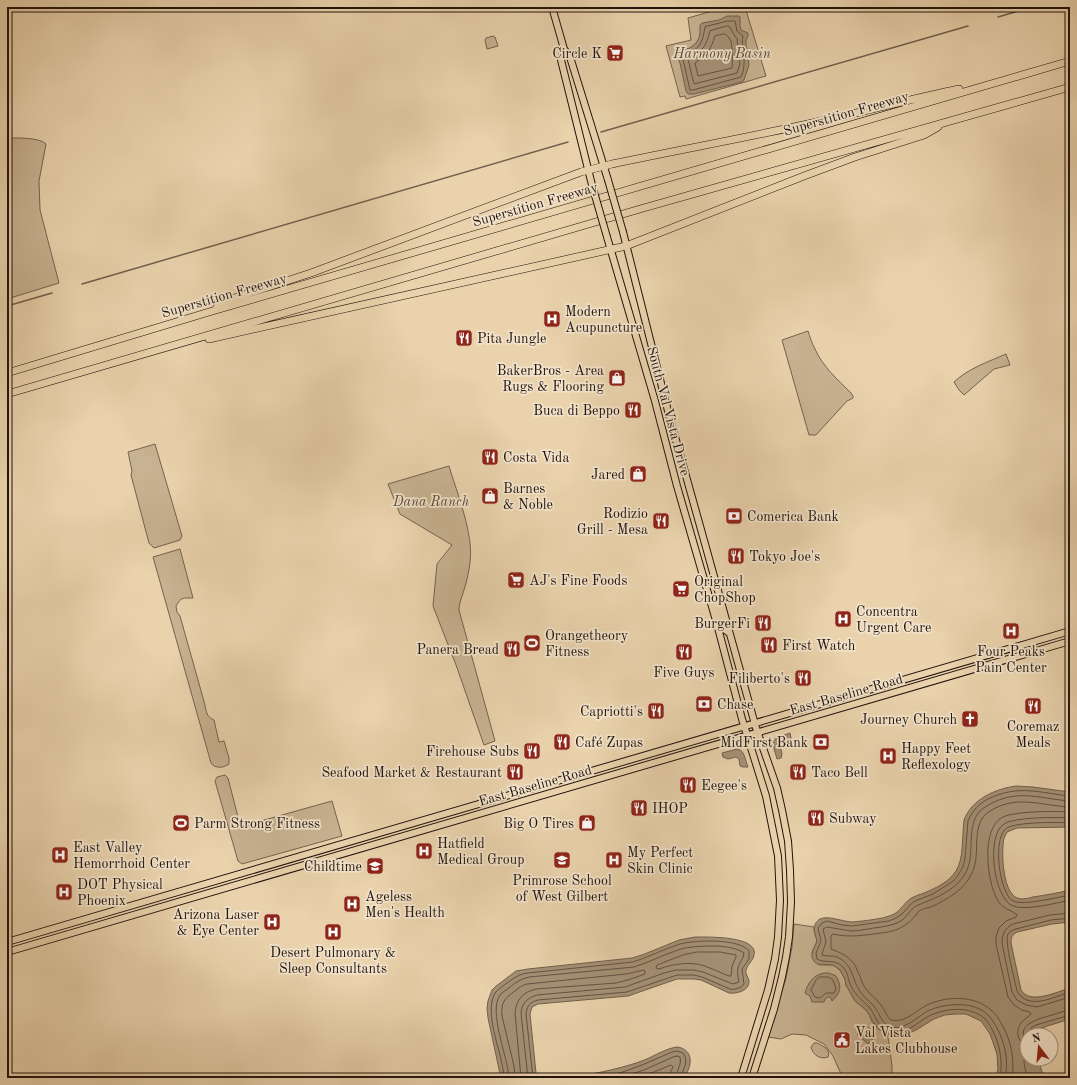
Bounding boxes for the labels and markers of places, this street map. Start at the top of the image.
supermarket icon: Circle K [605,43,625,63]
place label: Circle K [552,47,602,61]
place label: Modern Acupuncture [565,305,642,335]
hospital icon: Modern Acupuncture [542,309,562,329]
restaurant icon: Pita Jungle [454,328,474,348]
place label: Pita Jungle [477,332,546,346]
place label: BakerBros - Area Rugs & Flooring [497,364,604,394]
shop icon: BakerBros - Area Rugs & Flooring [607,368,627,388]
restaurant icon: Buca di Beppo [623,400,643,420]
place label: Buca di Beppo [533,404,620,418]
restaurant icon: Costa Vida [480,447,500,467]
place label: Costa Vida [503,451,569,465]
shop icon: Jared [628,464,648,484]
place label: Jared [591,468,625,482]
place label: Barnes & Noble [503,482,553,512]
shop icon: Barnes & Noble [480,486,500,506]
bank icon: Comerica Bank [724,506,744,526]
place label: Rodizio Grill - Mesa [577,507,648,537]
place label: Comerica Bank [747,510,839,524]
restaurant icon: Rodizio Grill - Mesa [651,511,671,531]
restaurant icon: Tokyo Joe's [726,546,746,566]
place label: Tokyo Joe's [749,550,820,564]
supermarket icon: AJ's Fine Foods [506,570,526,590]
place label: AJ's Fine Foods [529,574,628,588]
place label: Original ChopShop [694,575,756,605]
supermarket icon: Original ChopShop [671,579,691,599]
place label: Concentra Urgent Care [856,605,932,635]
hospital icon: Concentra Urgent Care [833,609,853,629]
restaurant icon: BurgerFi [753,613,773,633]
place label: BurgerFi [694,617,750,631]
hospital icon: Four Peaks Pain Center [1001,621,1021,641]
place label: Orangetheory Fitness [545,629,629,659]
sports icon: Orangetheory Fitness [522,633,542,653]
restaurant icon: First Watch [759,635,779,655]
restaurant icon: Panera Bread [502,639,522,659]
place label: First Watch [782,639,856,653]
restaurant icon: Five Guys [674,642,694,662]
place label: Panera Bread [417,643,499,657]
place label: Four Peaks Pain Center [975,645,1047,675]
place label: Five Guys [653,666,715,680]
restaurant icon: Filiberto's [793,668,813,688]
place label: Filiberto's [729,672,790,686]
bank icon: Chase [694,694,714,714]
restaurant icon: Coremaz Meals [1023,696,1043,716]
place label: Chase [717,698,753,712]
restaurant icon: Capriotti's [646,701,666,721]
place label: Capriotti's [580,705,643,719]
church icon: Journey Church [960,709,980,729]
place label: Journey Church [860,713,957,727]
place label: Coremaz Meals [1007,720,1059,750]
restaurant icon: Café Zupas [552,732,572,752]
bank icon: MidFirst Bank [811,732,831,752]
place label: Café Zupas [575,736,643,750]
place label: MidFirst Bank [720,736,808,750]
restaurant icon: Firehouse Subs [522,741,542,761]
place label: Happy Feet Reflexology [901,742,971,772]
place label: Firehouse Subs [426,745,519,759]
hospital icon: Happy Feet Reflexology [878,746,898,766]
restaurant icon: Seafood Market & Restaurant [505,762,525,782]
restaurant icon: Taco Bell [788,762,808,782]
place label: Seafood Market & Restaurant [321,766,502,780]
place label: Taco Bell [811,766,868,780]
restaurant icon: Eegee's [678,775,698,795]
place label: Eegee's [701,779,747,793]
restaurant icon: IHOP [629,798,649,818]
place label: IHOP [652,802,688,816]
restaurant icon: Subway [806,808,826,828]
place label: Subway [829,812,877,826]
sports icon: Parm Strong Fitness [171,813,191,833]
shop icon: Big O Tires [577,813,597,833]
place label: Parm Strong Fitness [194,817,320,831]
place label: Big O Tires [503,817,574,831]
place label: Hatfield Medical Group [437,837,524,867]
place label: East Valley Hemorrhoid Center [73,841,190,871]
hospital icon: Hatfield Medical Group [414,841,434,861]
hospital icon: East Valley Hemorrhoid Center [50,845,70,865]
place label: My Perfect Skin Clinic [627,846,693,876]
school or university icon: Primrose School of West Gilbert [552,850,572,870]
hospital icon: My Perfect Skin Clinic [604,850,624,870]
school or university icon: Childtime [365,856,385,876]
place label: Childtime [304,860,362,874]
place label: Primrose School of West Gilbert [512,874,612,904]
place label: DOT Physical Phoenix [77,878,163,908]
hospital icon: DOT Physical Phoenix [54,882,74,902]
place label: Ageless Men's Health [365,890,445,920]
hospital icon: Ageless Men's Health [342,894,362,914]
place label: Arizona Laser & Eye Center [173,908,259,938]
hospital icon: Arizona Laser & Eye Center [262,912,282,932]
hospital icon: Desert Pulmonary & Sleep Consultants [323,922,343,942]
place label: Desert Pulmonary & Sleep Consultants [270,946,396,976]
place label: Val Vista Lakes Clubhouse [855,1026,957,1056]
public building icon: Val Vista Lakes Clubhouse [832,1030,852,1050]

